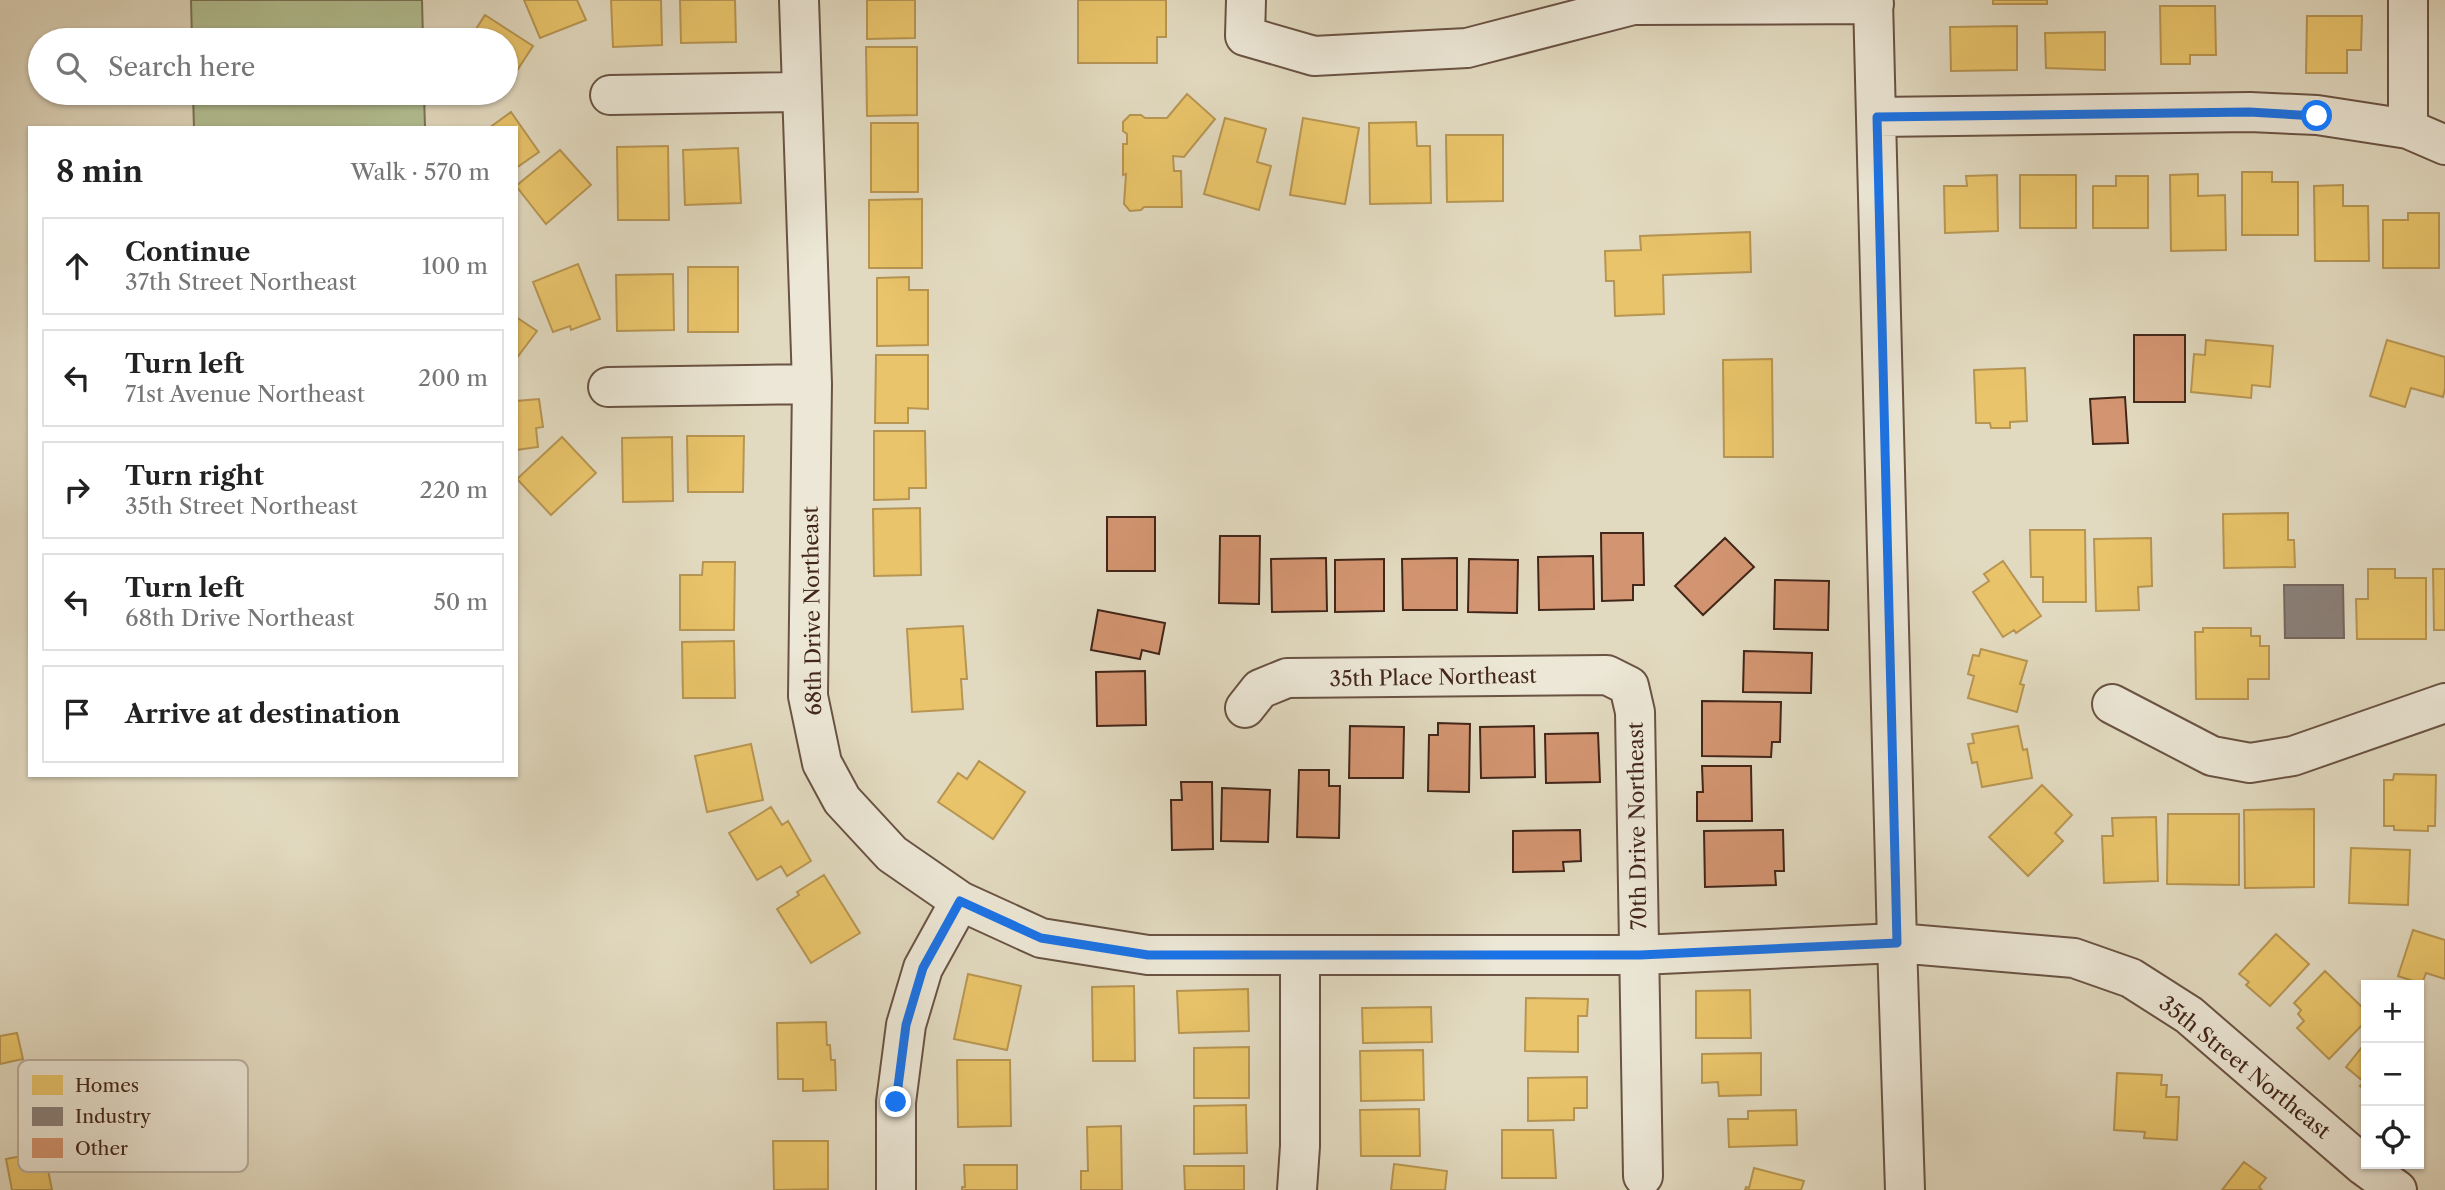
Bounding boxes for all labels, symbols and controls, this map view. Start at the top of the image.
search box [28,28,518,105]
icon: search [52,48,90,86]
text: Search here [108,51,255,83]
route start [2301,100,2332,131]
text: 8 min [56,153,143,190]
text: Walk · 570 m [350,158,490,186]
text: Continue [125,236,250,268]
icon: ahead [58,247,96,285]
text: 100 m [422,252,488,280]
text: 37th Street Northeast [125,268,357,296]
text: Turn left [125,348,244,380]
icon: left [58,359,96,397]
text: 200 m [418,364,488,392]
text: 71st Avenue Northeast [125,380,365,408]
text: Turn right [125,460,264,492]
icon: right [58,471,96,509]
text: 220 m [419,476,488,504]
text: 35th Street Northeast [125,492,358,520]
street label: 68th Drive Northeast [798,506,826,716]
text: Turn left [125,572,244,604]
icon: left [58,583,96,621]
text: 50 m [433,588,488,616]
text: 68th Drive Northeast [125,604,354,632]
street label: 35th Place Northeast [1329,663,1537,691]
icon: arrive [58,695,96,733]
text: Arrive at destination [125,698,400,730]
street label: 70th Drive Northeast [1623,721,1651,930]
map controls [2361,980,2424,1169]
button: + [2361,980,2424,1043]
street label: 35th Street Northeast [2155,990,2336,1144]
button: − [2361,1043,2424,1106]
legend [18,1060,248,1172]
text: Homes [75,1074,139,1097]
route end [880,1086,911,1117]
text: Industry [75,1105,151,1128]
button: locate [2361,1106,2424,1169]
text: Other [75,1137,128,1160]

